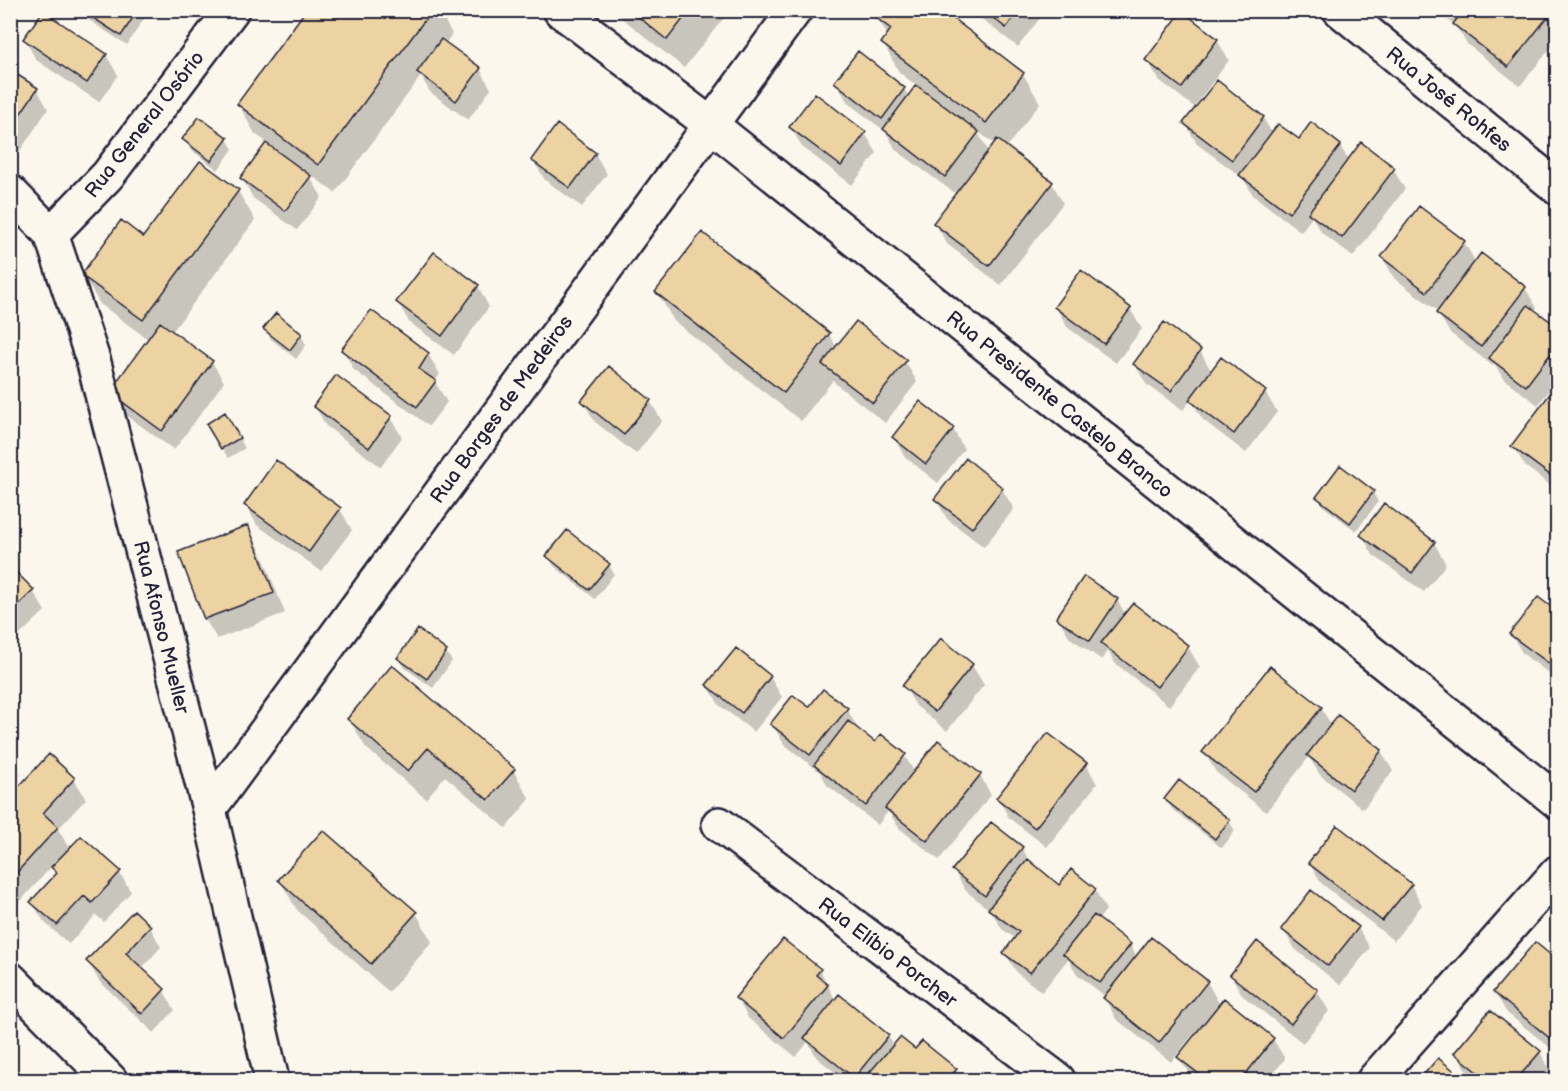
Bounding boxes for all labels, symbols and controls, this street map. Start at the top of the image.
street label: Rua José Rohfes [1381,42,1516,158]
street label: Rua General Osório [80,46,210,203]
street label: Rua Presidente Castelo Branco [941,306,1177,504]
street label: Rua Borges de Medeiros [425,311,578,508]
street label: Rua Afonso Mueller [128,538,194,717]
street label: Rua Elíbio Porcher [813,893,962,1013]

